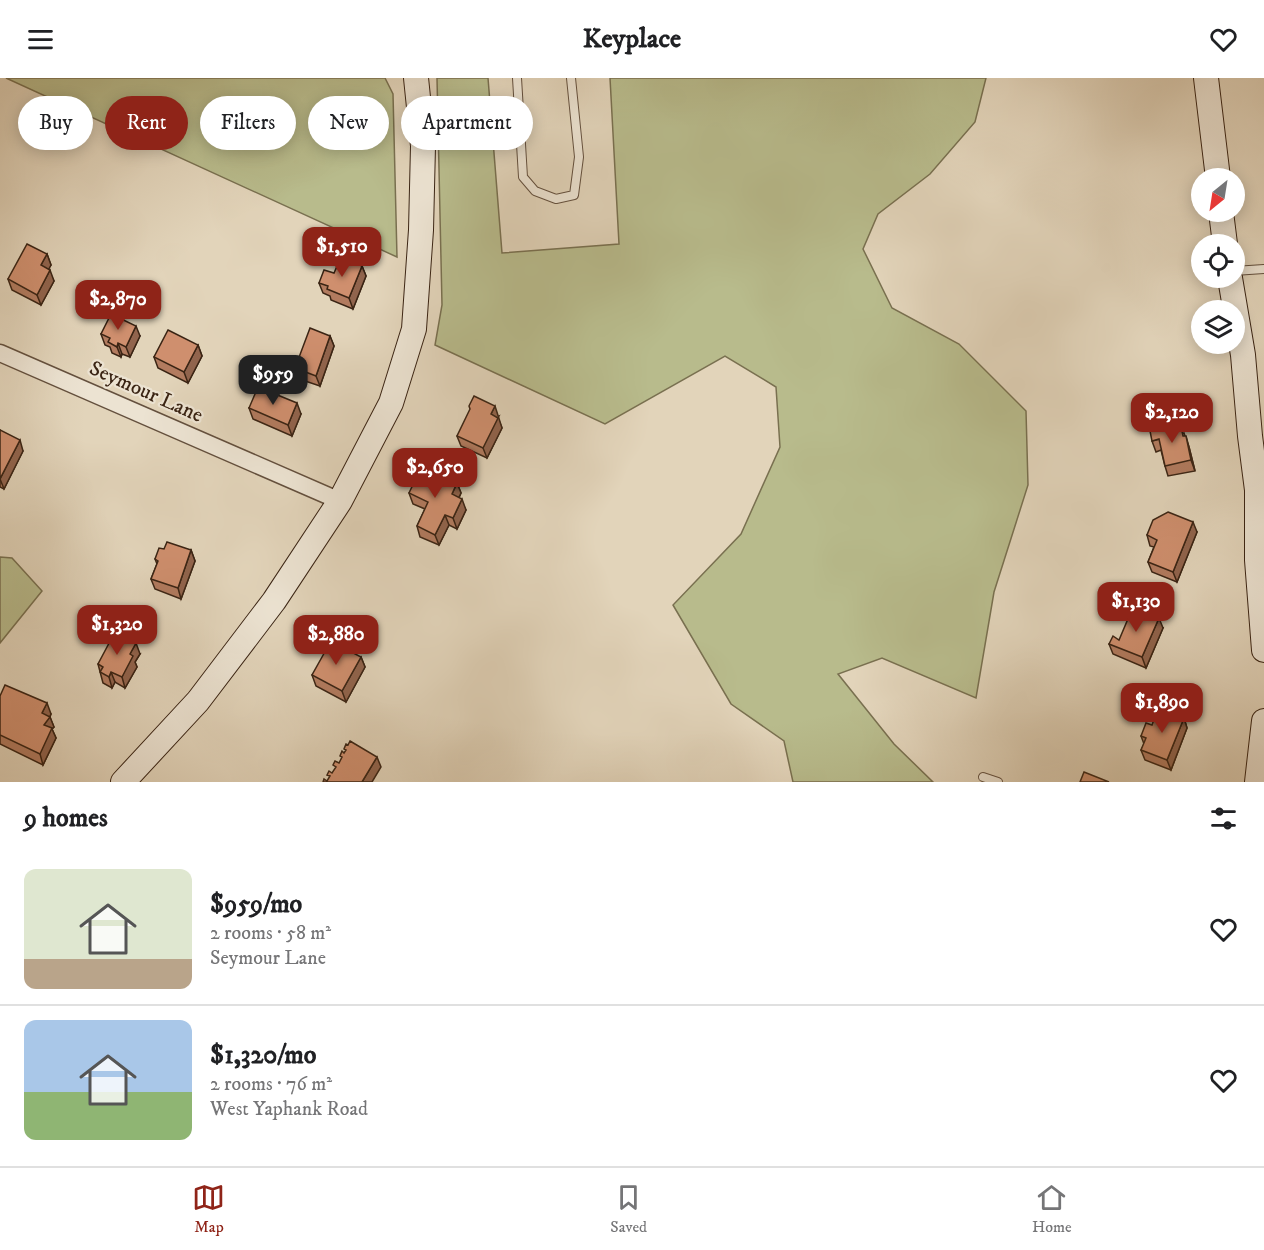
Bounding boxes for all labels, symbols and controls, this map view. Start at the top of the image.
text: Keyplace [583,22,681,56]
icon: menu [24,23,57,56]
icon: heart [1207,23,1240,56]
chip: Buy [18,96,93,150]
chip: Rent [105,96,188,150]
chip: Filters [200,96,296,150]
chip: New [308,96,389,150]
chip: Apartment [401,96,533,150]
north arrow [1191,168,1245,222]
map controls [1191,168,1245,354]
pin: $1,510 [293,227,391,278]
text: $1,510 [316,234,368,259]
button: locate [1191,234,1245,288]
pin: $2,870 [69,280,167,331]
text: $2,870 [89,287,147,312]
button: layers [1191,300,1245,354]
street label: Seymour Lane [85,355,207,429]
pin: $959 [237,355,309,406]
text: $959 [253,362,293,387]
pin: $2,120 [1123,393,1221,444]
text: $2,120 [1145,400,1199,425]
pin: $2,650 [386,448,484,499]
text: $2,650 [406,455,464,480]
pin: $1,130 [1087,582,1185,633]
text: $1,130 [1111,589,1161,614]
pin: $1,320 [68,605,166,656]
text: $1,320 [91,612,143,637]
pin: $2,880 [287,615,385,666]
text: $2,880 [307,622,365,647]
pin: $1,890 [1113,683,1211,734]
text: $1,890 [1135,690,1189,715]
text: 9 homes [24,802,108,835]
icon: filters [1207,802,1240,835]
text: $959/mo [210,888,302,921]
icon: home [72,893,144,965]
icon: heart [1207,913,1240,946]
text: 2 rooms · 58 m² [210,921,331,946]
text: Seymour Lane [210,946,326,971]
text: $1,320/mo [210,1039,316,1072]
icon: home [72,1044,144,1116]
icon: heart [1207,1064,1240,1097]
text: 2 rooms · 76 m² [210,1072,332,1097]
text: West Yaphank Road [210,1097,368,1122]
tab: Map [192,1181,225,1237]
tab: Saved [610,1181,647,1237]
tab: Home [1032,1181,1072,1237]

